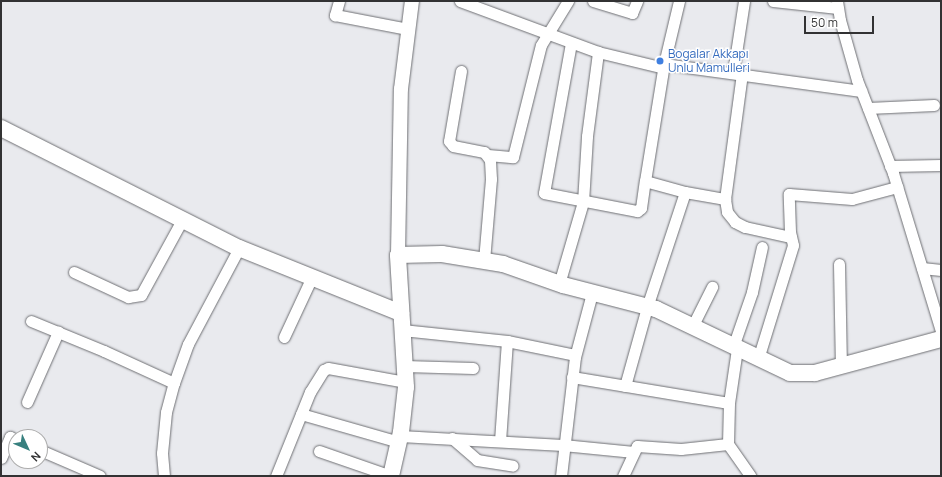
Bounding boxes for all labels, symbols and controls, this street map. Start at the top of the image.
scale bar [806,8,876,34]
text: 50 m [811,14,838,31]
place label: Bogalar Akkapı Unlu Mamulleri [668,47,750,75]
marker: Bogalar Akkapı Unlu Mamulleri [655,56,665,66]
north arrow [8,429,48,469]
text: N [28,449,44,465]

